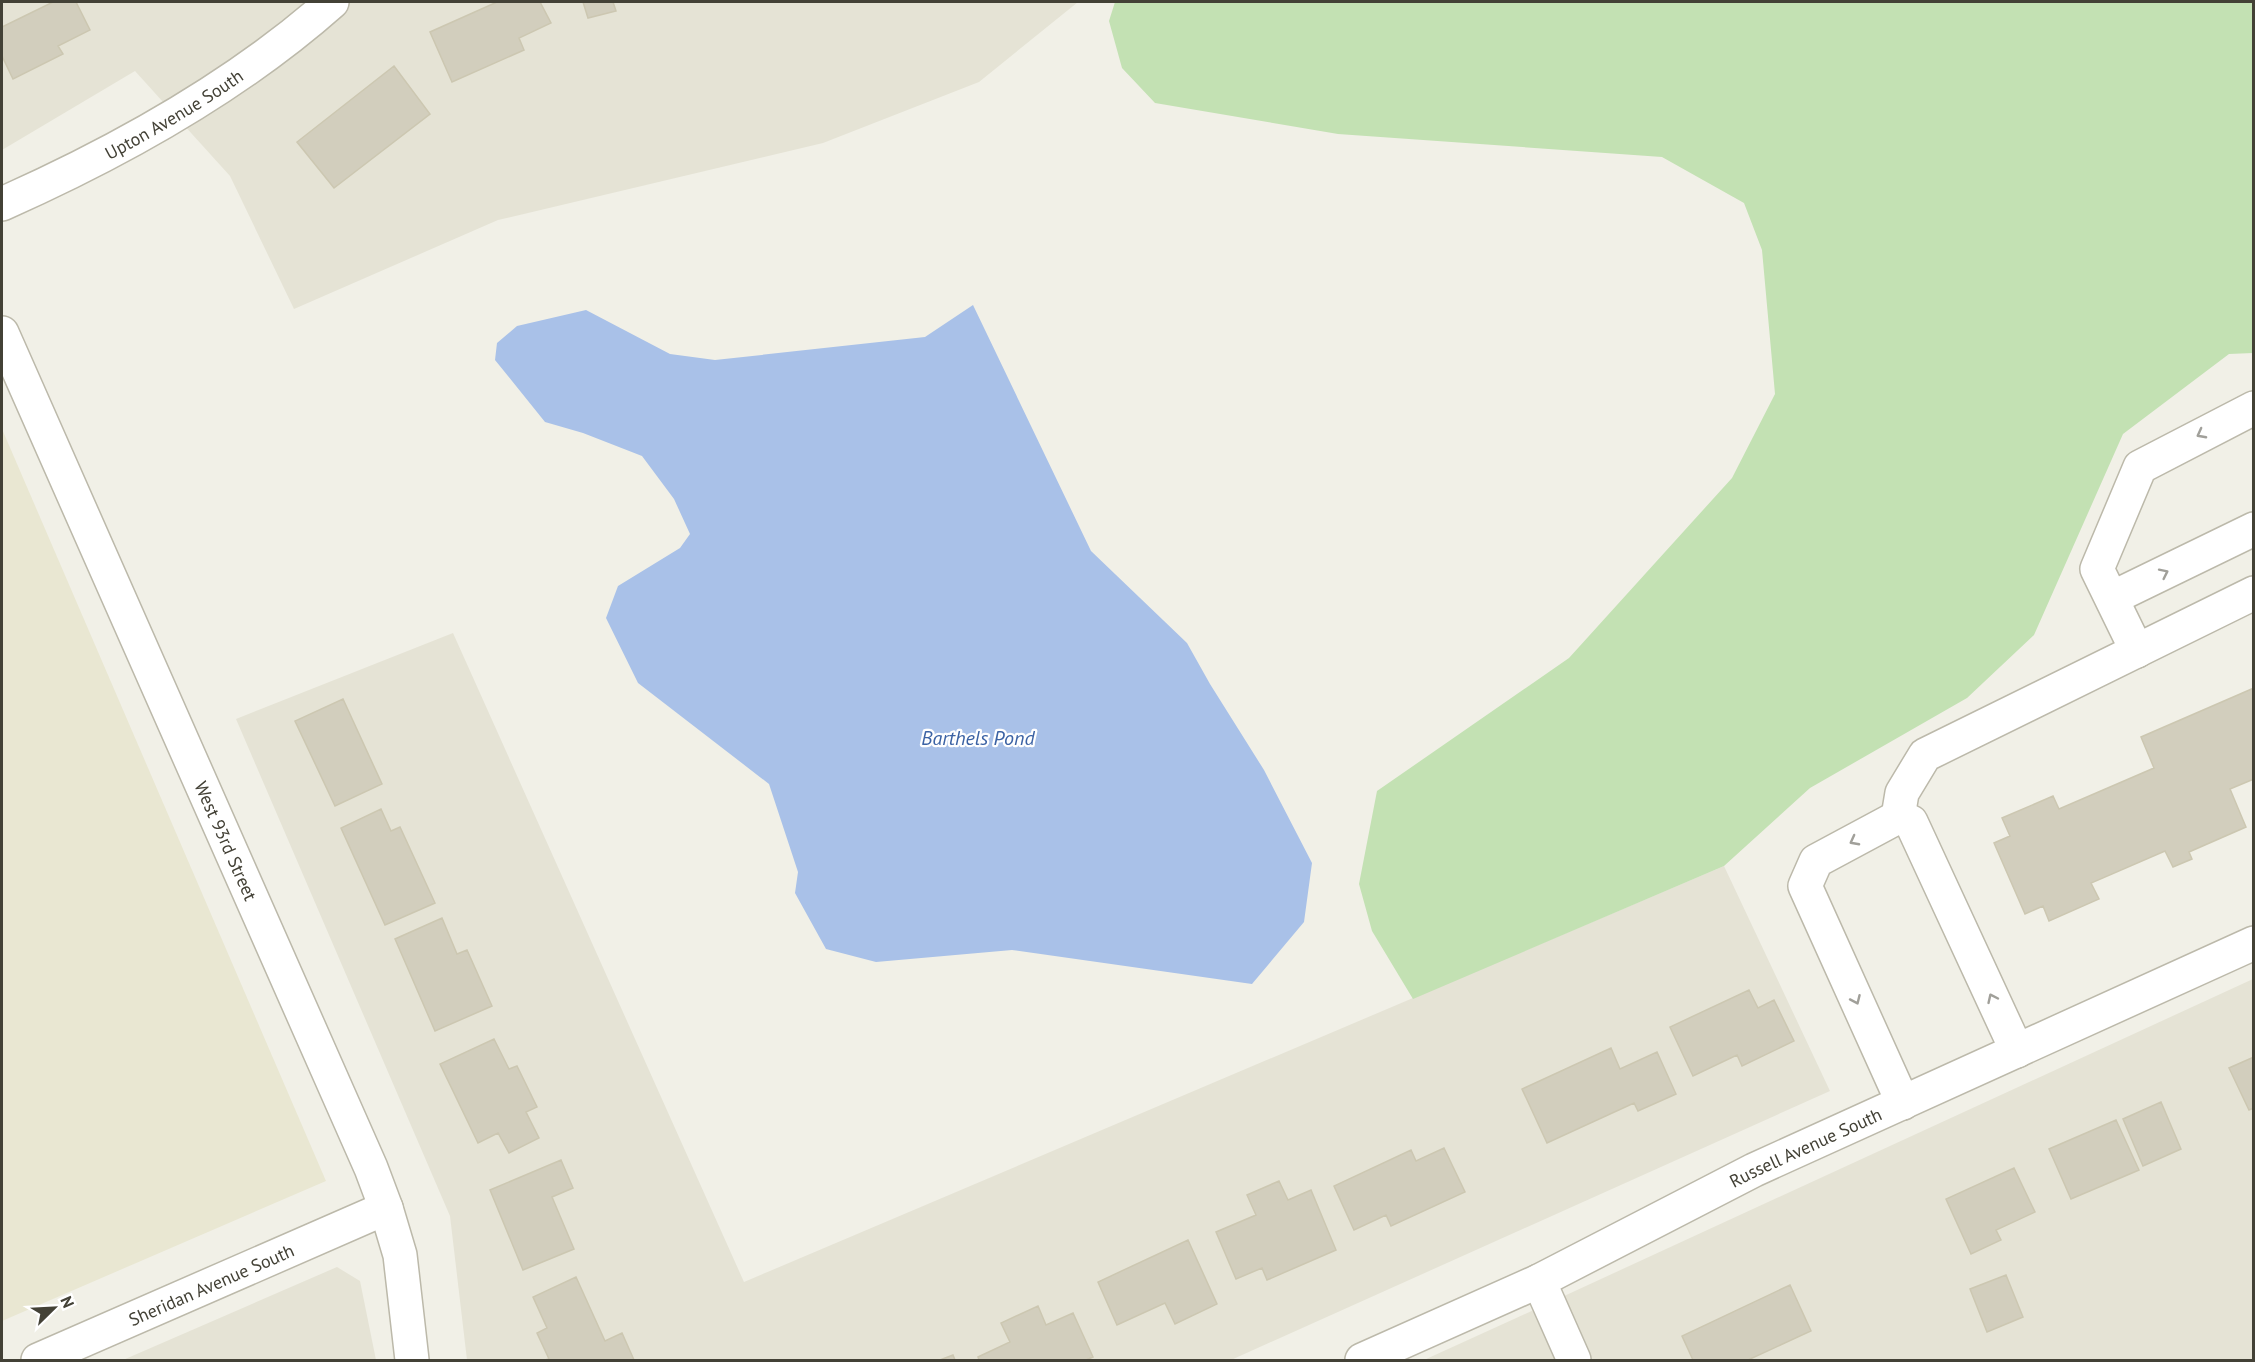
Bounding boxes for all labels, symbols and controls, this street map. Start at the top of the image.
street label: Upton Avenue South [101,64,247,164]
one-way arrow [2197,427,2208,438]
one-way arrow [2158,568,2169,580]
water label: Barthels Pond [921,725,1036,751]
street label: West 93rd Street [190,777,263,904]
one-way arrow [1850,834,1860,845]
one-way arrow [1849,993,1861,1004]
one-way arrow [1988,993,2000,1004]
street label: Russell Avenue South [1725,1102,1885,1192]
street label: Sheridan Avenue South [125,1238,297,1331]
north arrow [24,1278,84,1338]
text: N [56,1293,79,1311]

